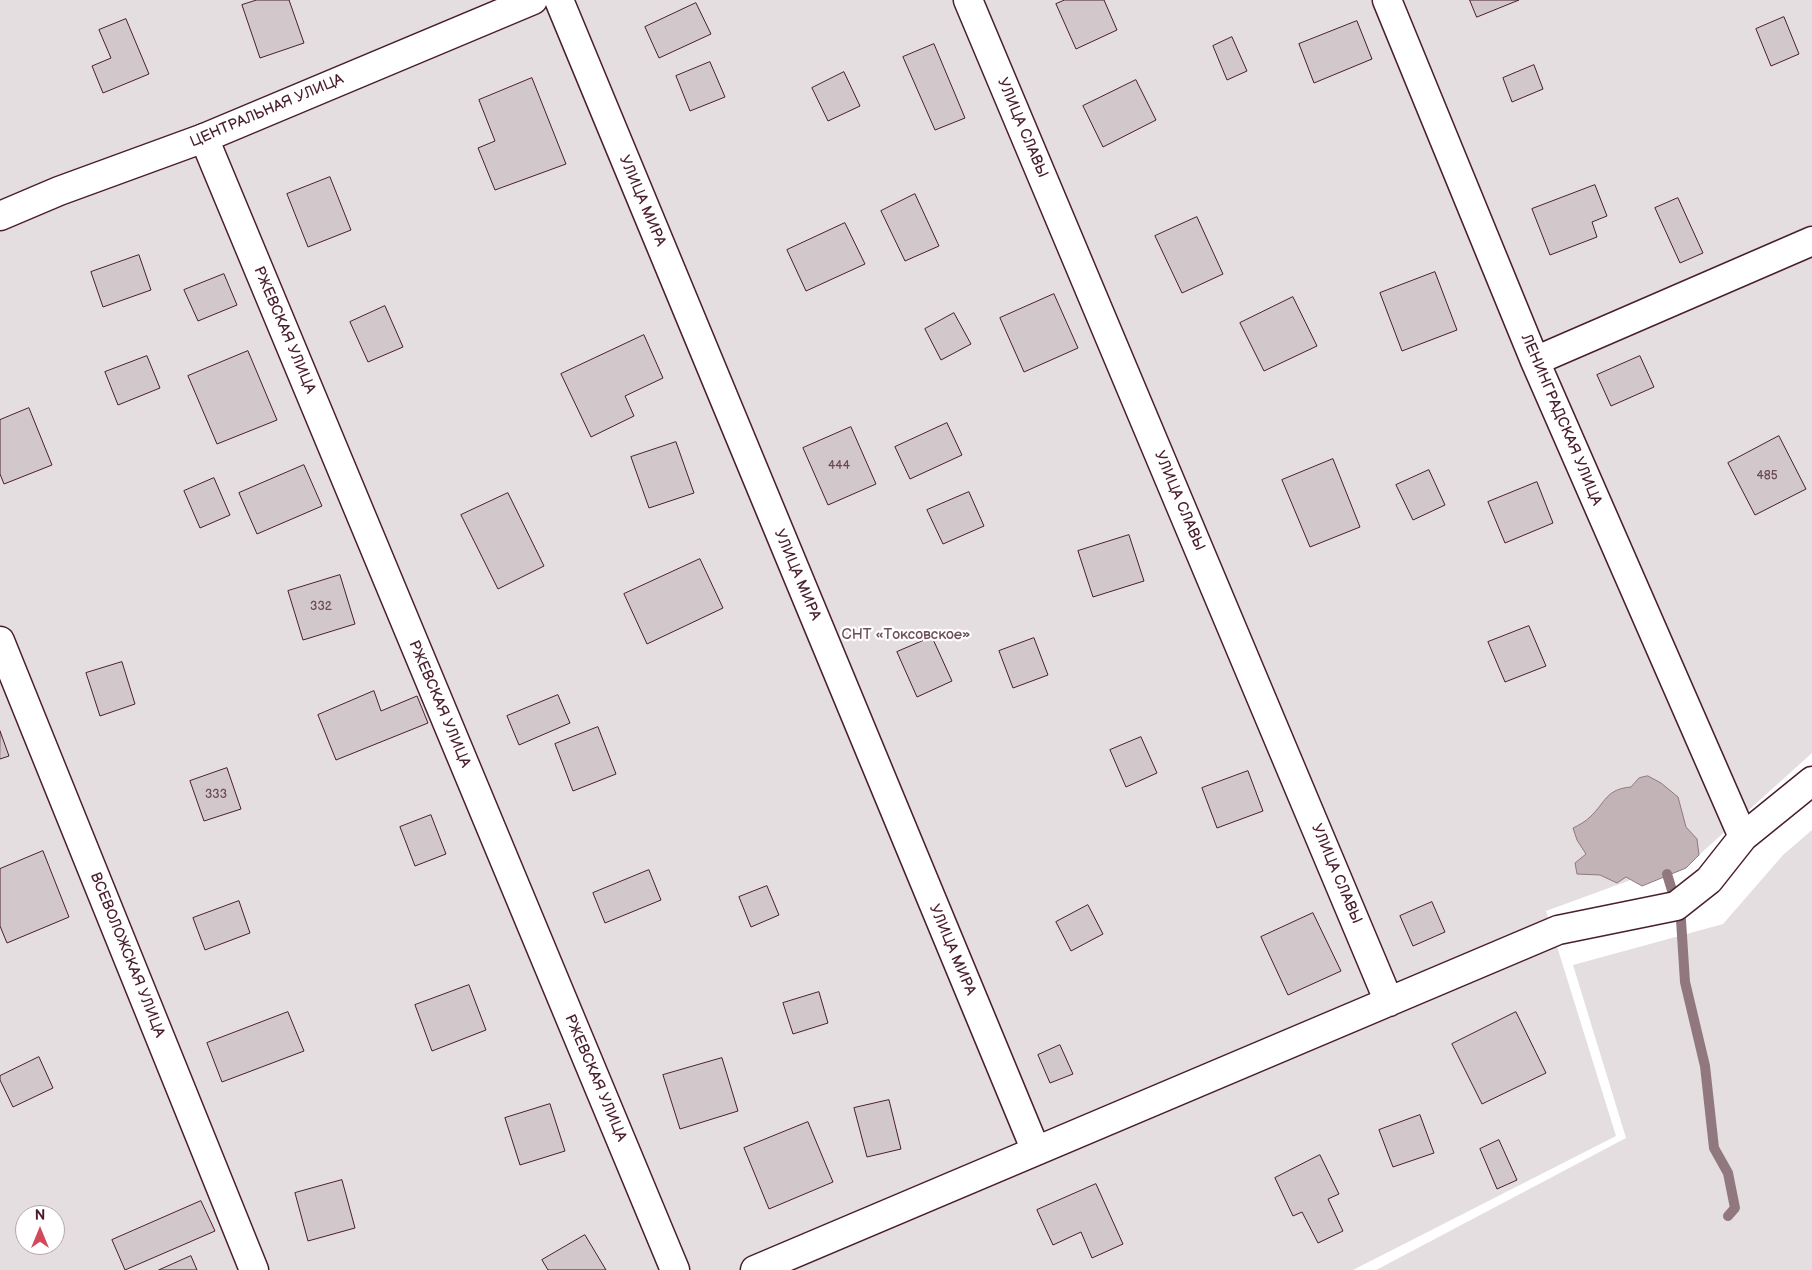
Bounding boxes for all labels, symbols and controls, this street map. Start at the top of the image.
street label: ЦЕНТРАЛЬНАЯ УЛИЦА [188,70,346,152]
street label: УЛИЦА СЛАВЫ [993,75,1051,181]
street label: УЛИЦА МИРА [615,153,669,249]
street label: РЖЕВСКАЯ УЛИЦА [249,264,319,396]
street label: ЛЕНИНГРАДСКАЯ УЛИЦА [1517,332,1605,508]
street label: УЛИЦА СЛАВЫ [1150,448,1208,554]
house number: 444 [828,459,850,473]
house number: 485 [1756,469,1778,483]
street label: УЛИЦА МИРА [770,527,824,623]
house number: 332 [310,600,332,614]
park label: СНТ «Токсовское» [842,626,970,644]
street label: РЖЕВСКАЯ УЛИЦА [404,638,474,770]
house number: 333 [205,788,227,802]
street label: УЛИЦА СЛАВЫ [1307,821,1365,927]
street label: ВСЕВОЛОЖСКАЯ УЛИЦА [86,870,168,1040]
street label: УЛИЦА МИРА [925,902,979,998]
street label: РЖЕВСКАЯ УЛИЦА [560,1012,630,1144]
north arrow [15,1205,65,1255]
text: N [35,1207,45,1224]

